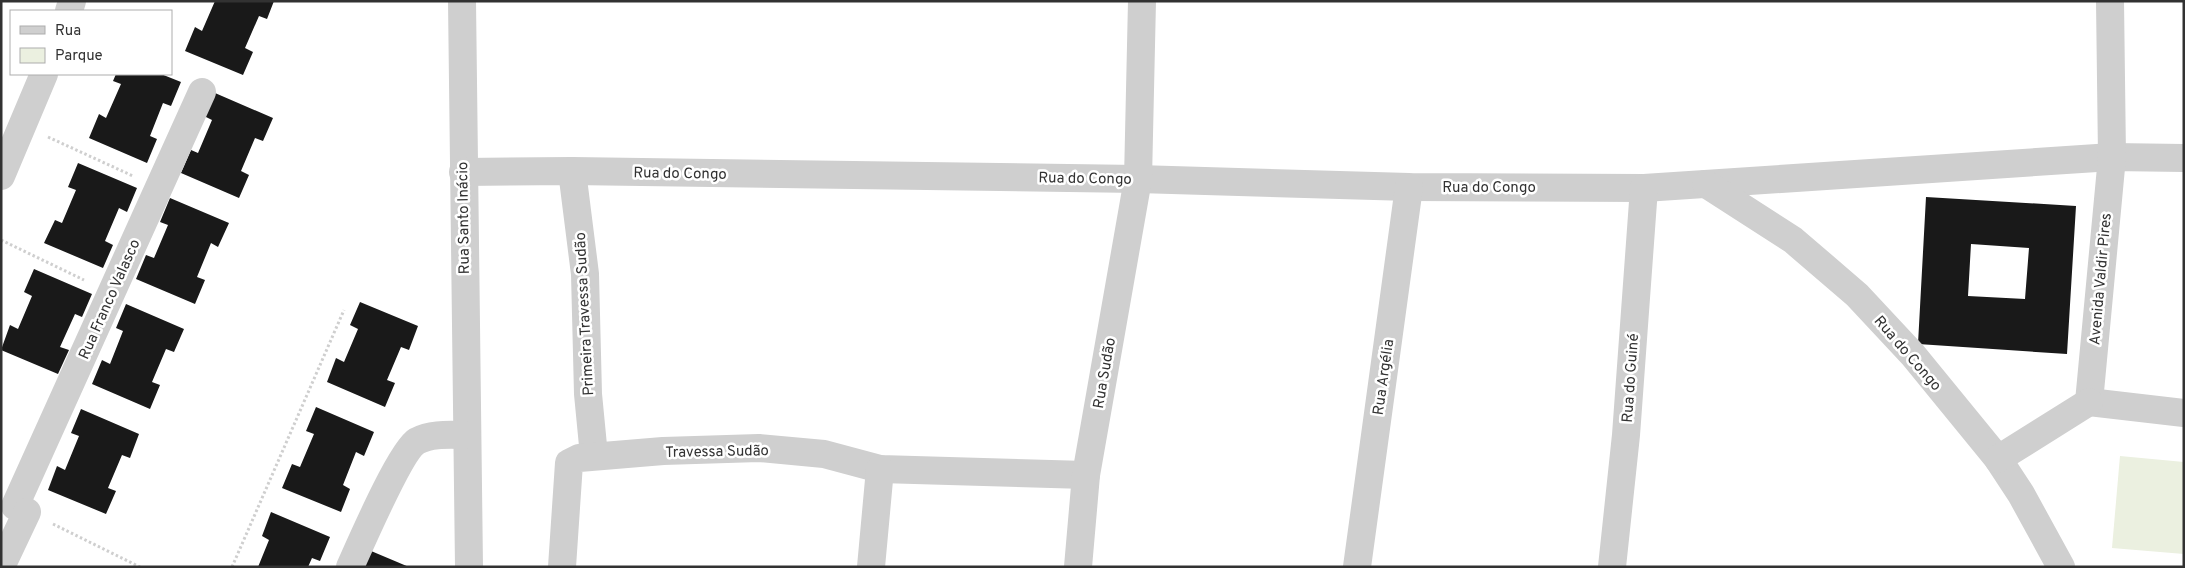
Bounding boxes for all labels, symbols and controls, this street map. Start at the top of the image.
legend [10,10,172,75]
text: Rua [55,22,81,41]
text: Parque [55,47,103,66]
street label: Rua Santo Inácio [454,161,475,274]
street label: Rua do Congo [633,164,727,185]
street label: Rua do Congo [1038,169,1132,190]
street label: Rua do Congo [1442,179,1536,198]
street label: Avenida Valdir Pires [2086,212,2117,346]
street label: Primeira Travessa Sudão [572,232,599,396]
street label: Rua Franco Valasco [75,237,145,363]
street label: Rua do Congo [1869,312,1945,396]
street label: Rua do Guiné [1619,333,1644,423]
street label: Rua Sudão [1090,336,1121,410]
street label: Rua Argélia [1370,338,1399,417]
street label: Travessa Sudão [665,442,769,463]

